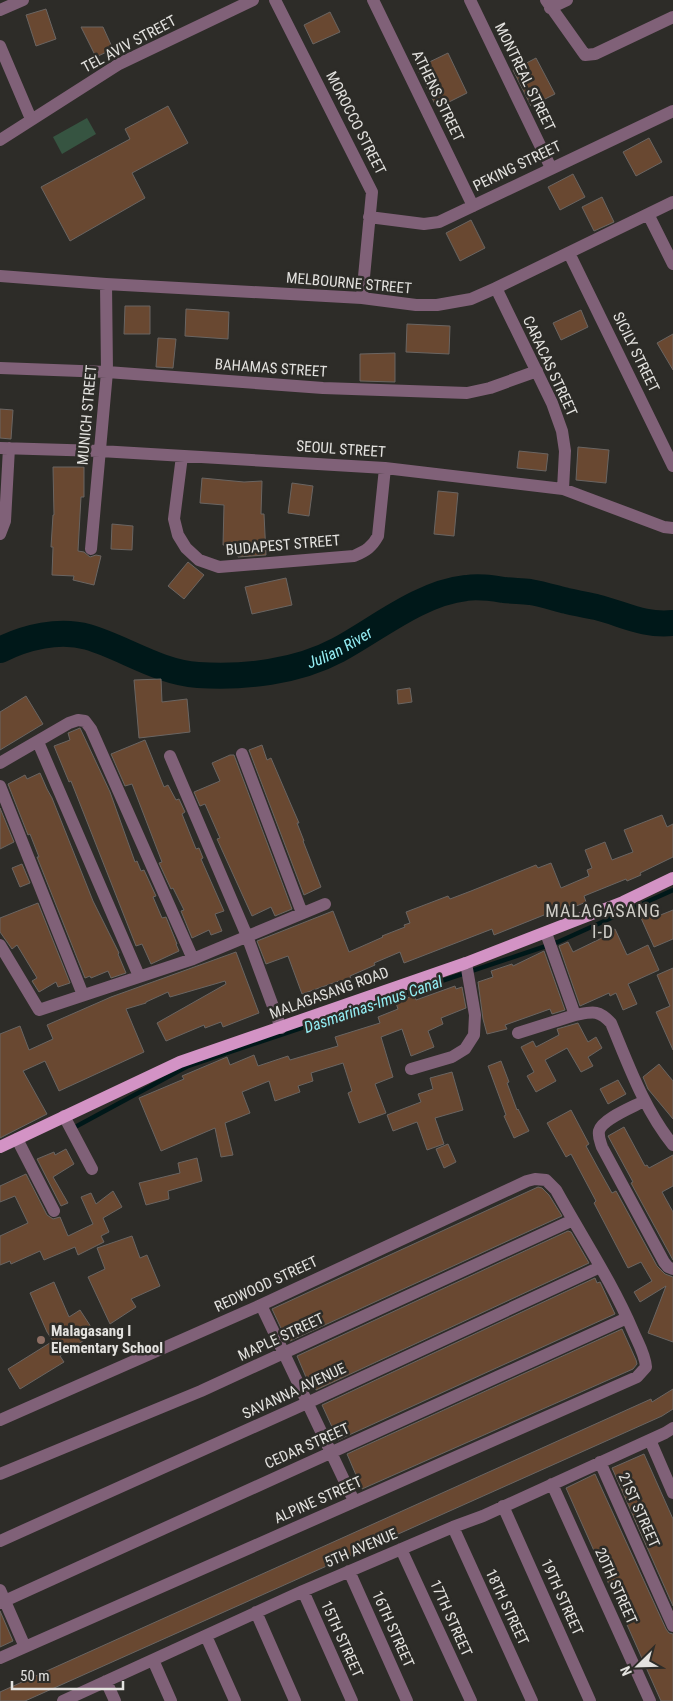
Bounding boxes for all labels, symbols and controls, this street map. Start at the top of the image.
street label: TEL AVIV STREET [79,11,179,76]
street label: MONTREAL STREET [491,20,559,134]
street label: ATHENS STREET [408,47,468,145]
street label: MOROCCO STREET [322,68,390,178]
street label: PEKING STREET [470,137,564,195]
street label: MELBOURNE STREET [285,269,413,297]
street label: SICILY STREET [609,309,663,395]
street label: CARACAS STREET [519,313,581,419]
street label: BAHAMAS STREET [214,355,328,381]
street label: MUNICH STREET [74,364,100,466]
street label: SEOUL STREET [296,437,387,461]
street label: BUDAPEST STREET [225,531,341,559]
water label: Julian River [305,622,377,672]
district label: MALAGASANG I-D [545,900,661,942]
street label: MALAGASANG ROAD [267,963,391,1023]
water label: Dasmarinas-Imus Canal [301,972,445,1037]
street label: REDWOOD STREET [212,1252,321,1316]
street label: MAPLE STREET [235,1309,327,1365]
place label: Malagasang I Elementary School [51,1322,163,1357]
marker: Malagasang I Elementary School [35,1334,47,1346]
street label: SAVANNA AVENUE [239,1359,349,1423]
street label: CEDAR STREET [262,1419,352,1473]
street label: 21ST STREET [615,1470,664,1550]
street label: ALPINE STREET [271,1472,365,1527]
street label: 5TH AVENUE [322,1525,400,1571]
street label: 20TH STREET [591,1545,641,1627]
street label: 19TH STREET [537,1556,587,1638]
street label: 18TH STREET [482,1566,533,1648]
street label: 17TH STREET [426,1577,476,1659]
street label: 16TH STREET [368,1588,418,1670]
street label: 15TH STREET [317,1598,367,1680]
north arrow [613,1641,663,1691]
scale bar [12,1658,124,1690]
text: N [617,1664,635,1678]
text: 50 m [20,1667,50,1685]

